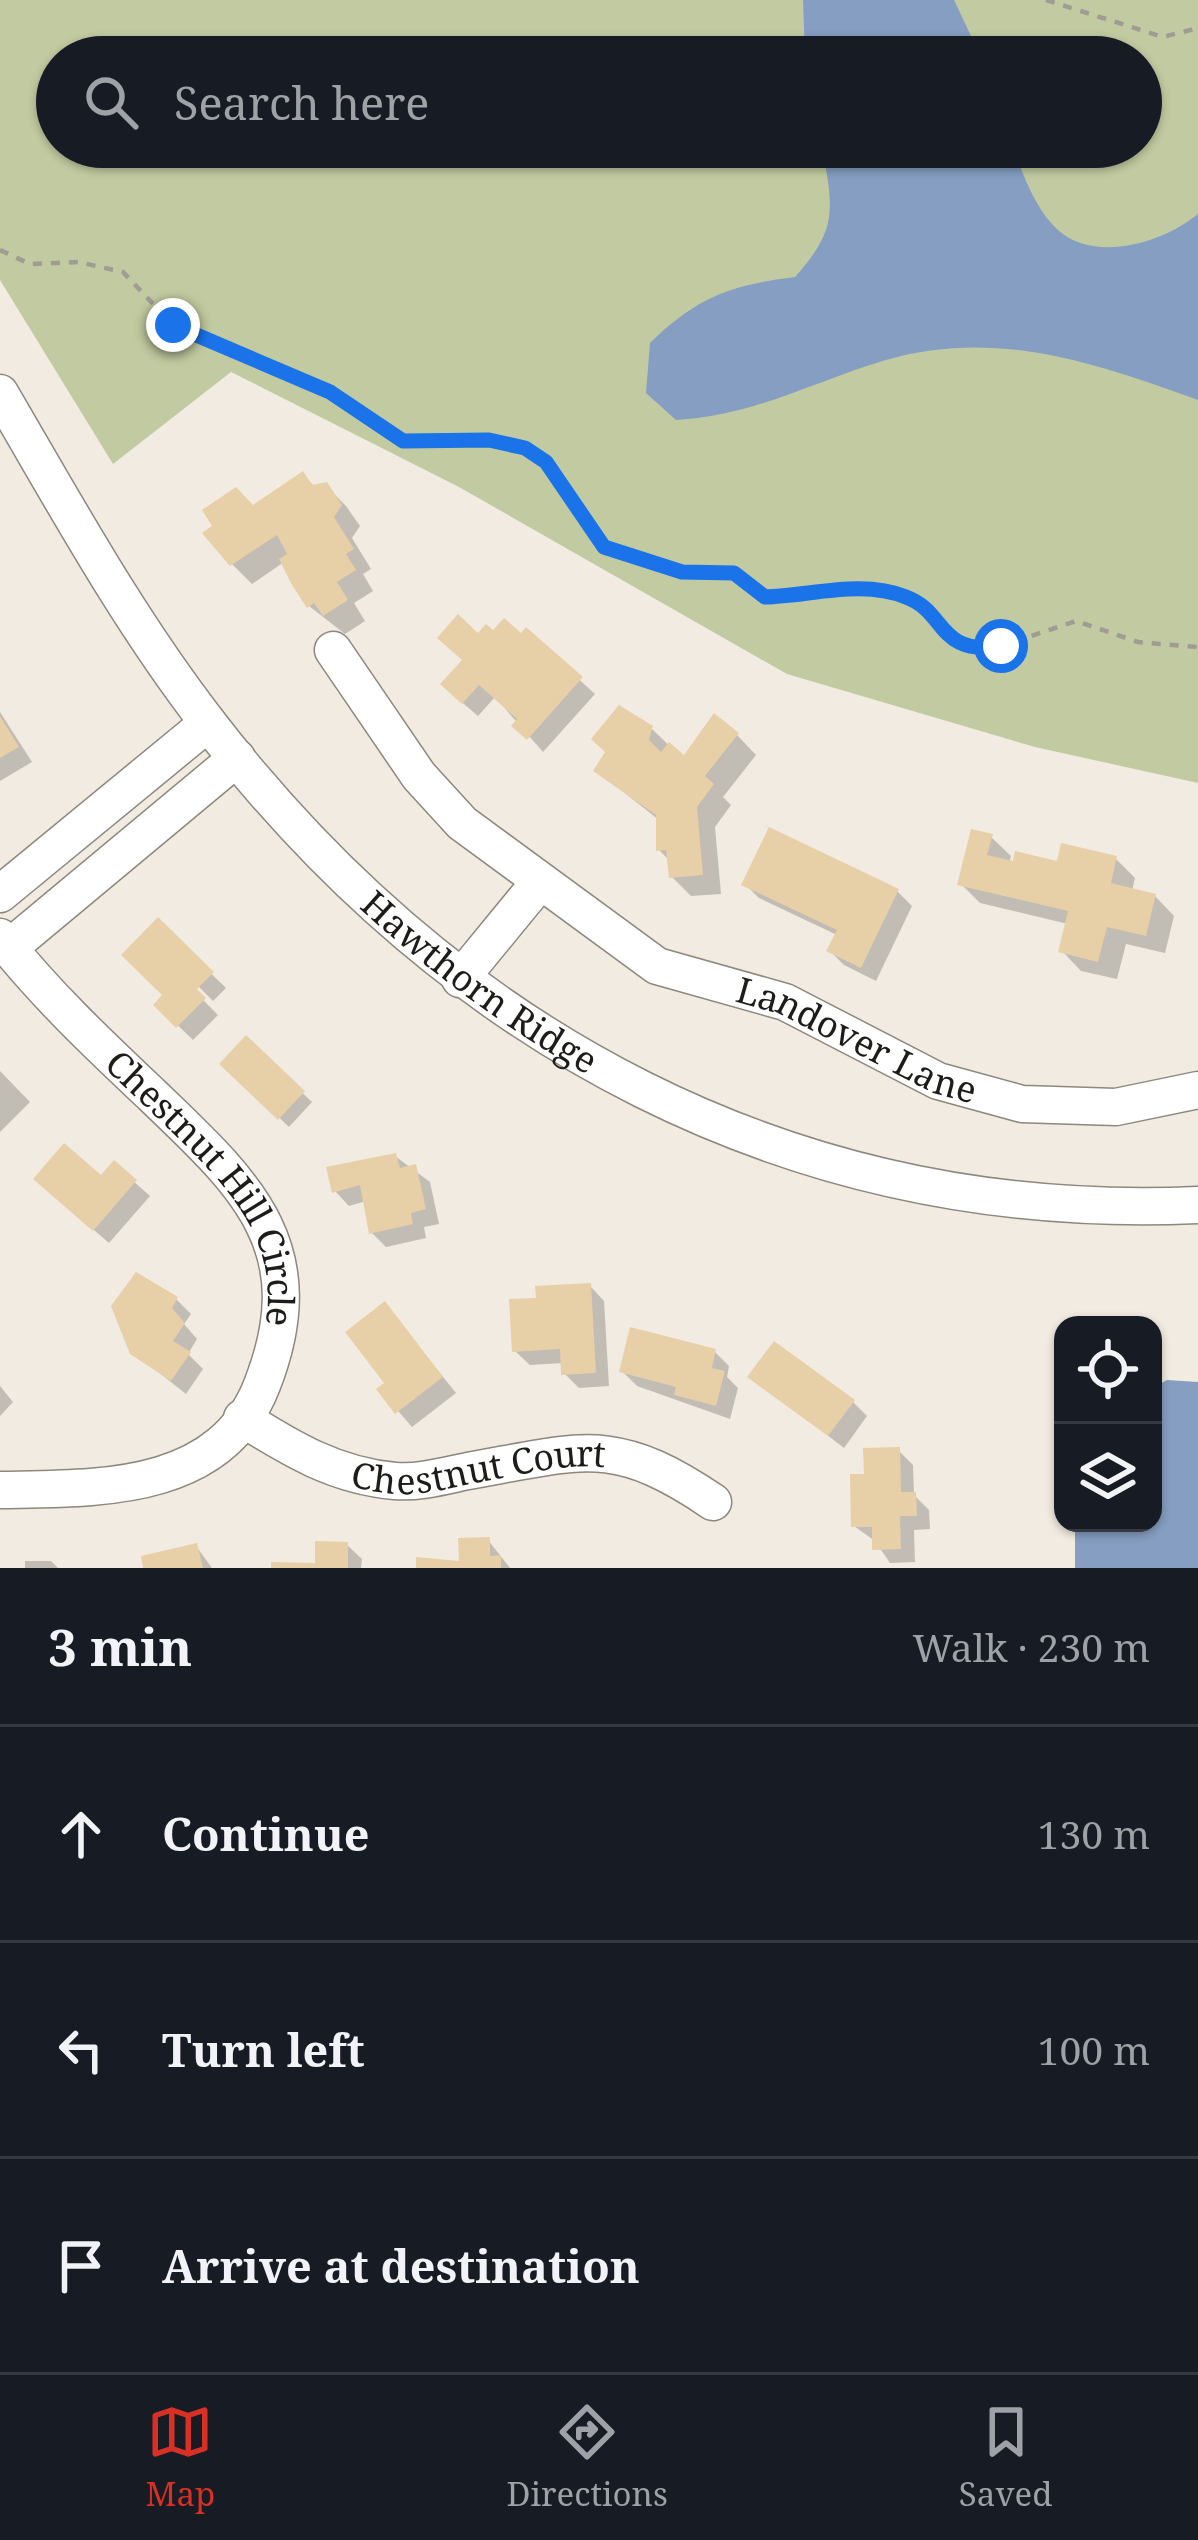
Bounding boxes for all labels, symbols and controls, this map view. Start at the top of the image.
search box [36,36,1162,168]
icon: search [78,69,144,135]
text: Search here [174,72,429,133]
route end [146,298,200,352]
route start [974,619,1028,673]
street label: Hawthorn Ridge [351,879,607,1085]
street label: Landover Lane [731,965,982,1114]
street label: Chestnut Hill Circle [95,1039,306,1329]
map controls [1054,1316,1162,1532]
button: locate [1054,1316,1162,1424]
button: layers [1054,1424,1162,1532]
street label: Chestnut Court [347,1428,608,1506]
text: 3 min [48,1611,192,1681]
text: Walk · 230 m [913,1620,1150,1673]
icon: ahead [48,1801,114,1867]
text: Continue [162,1803,370,1864]
text: 130 m [1038,1807,1150,1860]
icon: left [48,2017,114,2083]
text: Turn left [162,2019,365,2080]
text: 100 m [1038,2023,1150,2076]
icon: arrive [48,2233,114,2299]
text: Arrive at destination [162,2235,640,2296]
tab: Map [146,2399,215,2516]
tab: Directions [506,2399,668,2516]
tab: Saved [959,2399,1052,2516]

